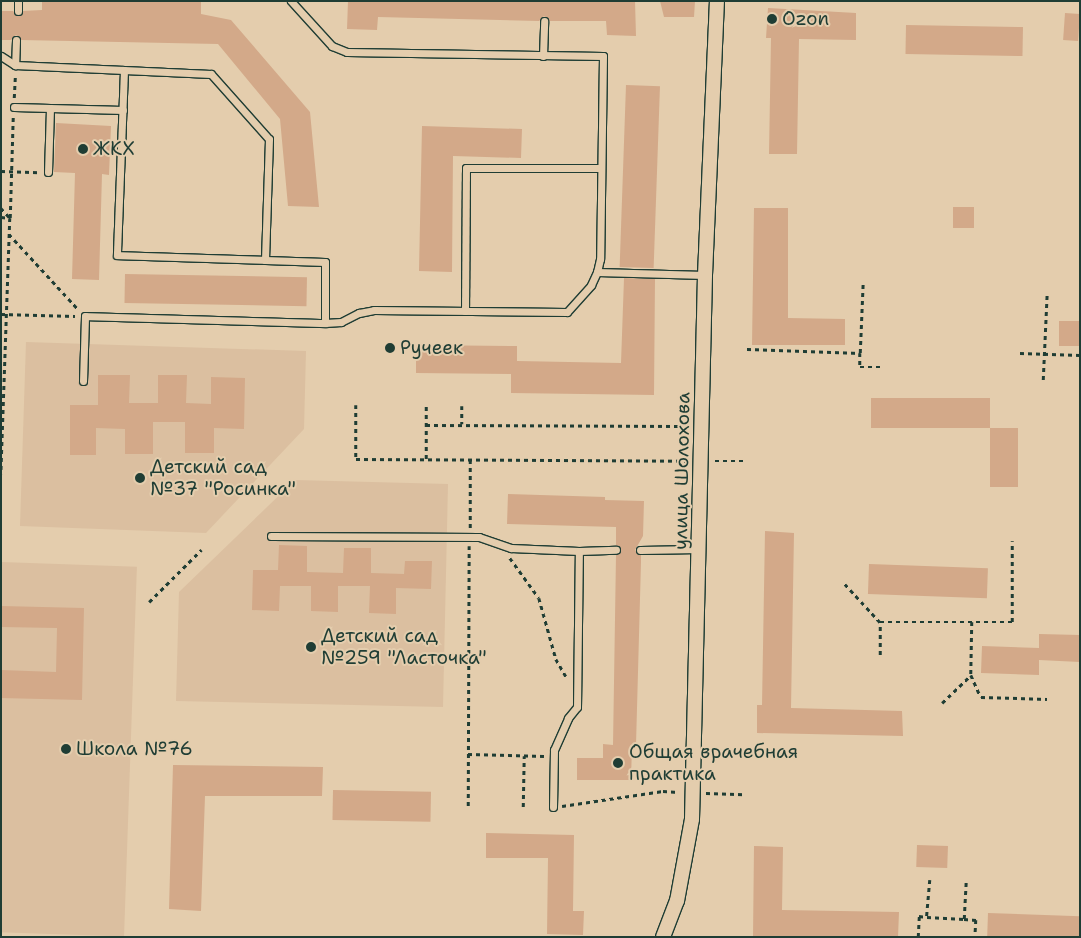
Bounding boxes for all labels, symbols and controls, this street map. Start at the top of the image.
place label: Ozon [782,8,829,30]
marker: Ozon [766,13,778,25]
place label: ЖКХ [93,138,135,160]
marker: ЖКХ [77,143,89,155]
place label: Ручеек [400,337,463,359]
marker: Ручеек [384,342,396,354]
street label: улица Шолохова [669,392,695,550]
place label: Детский сад №37 "Росинка" [150,456,296,500]
marker: Детский сад №37 "Росинка" [134,472,146,484]
place label: Детский сад №259 "Ласточка" [321,625,487,669]
marker: Детский сад №259 "Ласточка" [305,641,317,653]
place label: Школа №76 [76,738,193,760]
place label: Общая врачебная практика [629,741,798,785]
marker: Школа №76 [60,743,72,755]
marker: Общая врачебная практика [611,756,625,770]

